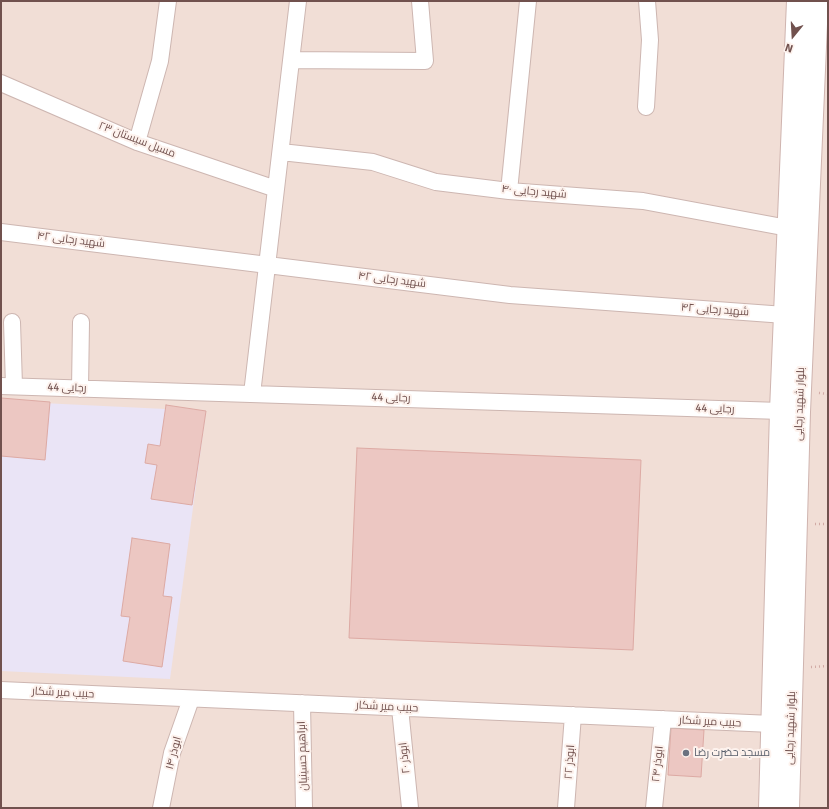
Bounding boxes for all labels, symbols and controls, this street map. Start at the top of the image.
north arrow [773,16,813,56]
text: N [783,41,795,55]
street label: مسیل سیستان ۲۳ [97,119,177,161]
street label: شهید رجایی ۴۰ [501,183,567,201]
street label: شهید رجایی ۴۲ [36,229,106,251]
street label: شهید رجایی ۴۲ [357,269,427,291]
street label: شهید رجایی ۴۲ [680,301,750,319]
street label: بلوار شهید رجایی [792,367,808,441]
street label: رجایی 44 [47,381,87,395]
street label: رجایی 44 [371,391,411,405]
street label: رجایی 44 [695,402,735,416]
street label: حبیب میر شکار [31,685,95,701]
street label: بلوار شهید رجایی [783,691,799,765]
street label: حبیب میر شکار [355,699,419,715]
street label: حبیب میر شکار [678,714,742,730]
street label: ابراهیم حسینیان [295,721,311,791]
street label: ابوذر ۱۴ [163,735,185,771]
street label: ابوذر ۲۰ [397,742,413,774]
street label: ابوذر ۲۲ [562,744,578,780]
street label: ابوذر ۲۴ [650,745,666,783]
place label: مسجد حضرت رضا [694,746,770,760]
marker: مسجد حضرت رضا [681,748,691,758]

